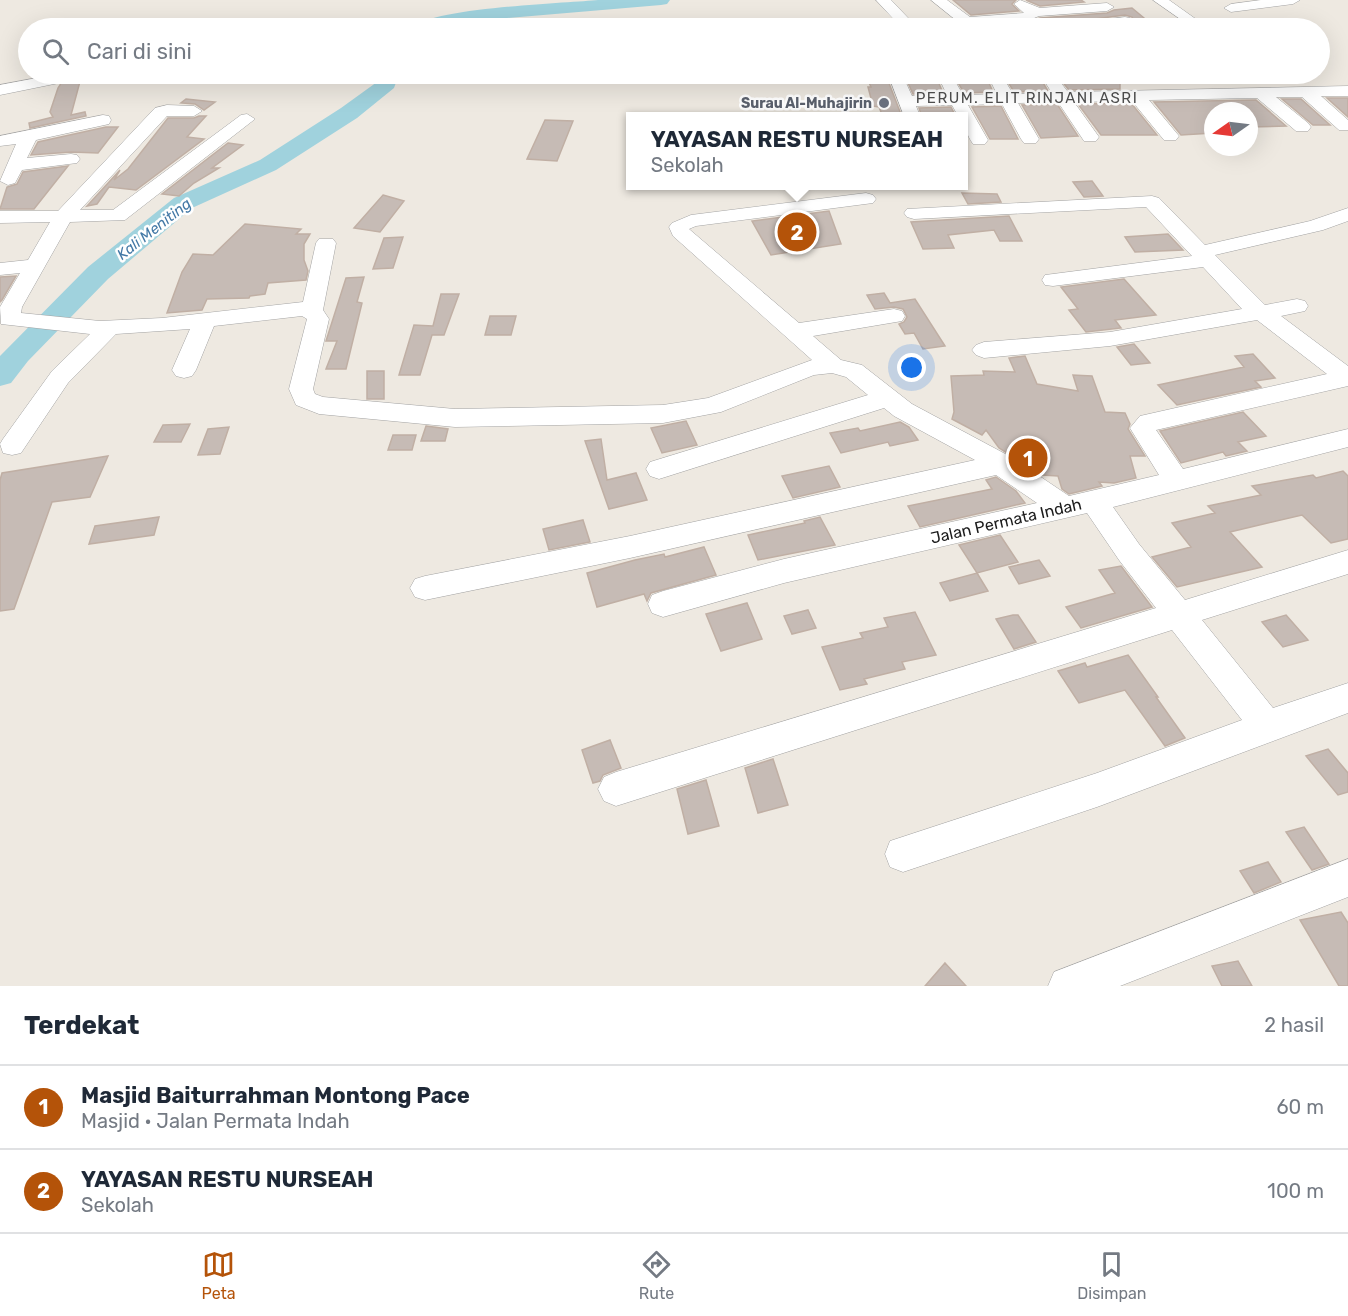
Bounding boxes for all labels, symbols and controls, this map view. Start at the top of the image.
search box [18,18,1330,84]
icon: search [39,35,72,68]
text: Cari di sini [87,38,192,65]
district label: PERUM. ELIT RINJANI ASRI [916,89,1138,107]
place label: Surau Al-Muhajirin [741,95,872,112]
marker: Surau Al-Muhajirin [877,96,891,110]
north arrow [1204,102,1258,156]
popup [626,112,968,190]
text: YAYASAN RESTU NURSEAH [651,126,943,153]
text: Sekolah [651,153,724,177]
water label: Kali Meniting [113,194,195,264]
pin: 2 [778,210,816,254]
your location [897,353,926,382]
pin: 1 [1008,436,1048,480]
street label: Jalan Permata Indah [929,494,1083,548]
text: Terdekat [24,1010,139,1041]
text: 2 hasil [1264,1013,1324,1037]
text: Masjid Baiturrahman Montong Pace [81,1082,470,1109]
text: 1 [39,1095,48,1119]
text: 60 m [1277,1095,1324,1119]
text: Masjid · Jalan Permata Indah [81,1109,350,1133]
text: YAYASAN RESTU NURSEAH [81,1166,373,1193]
text: 2 [37,1179,50,1203]
text: 100 m [1267,1179,1324,1203]
text: Sekolah [81,1193,154,1217]
tab: Peta [202,1248,236,1303]
tab: Rute [639,1248,674,1303]
tab: Disimpan [1077,1248,1146,1303]

